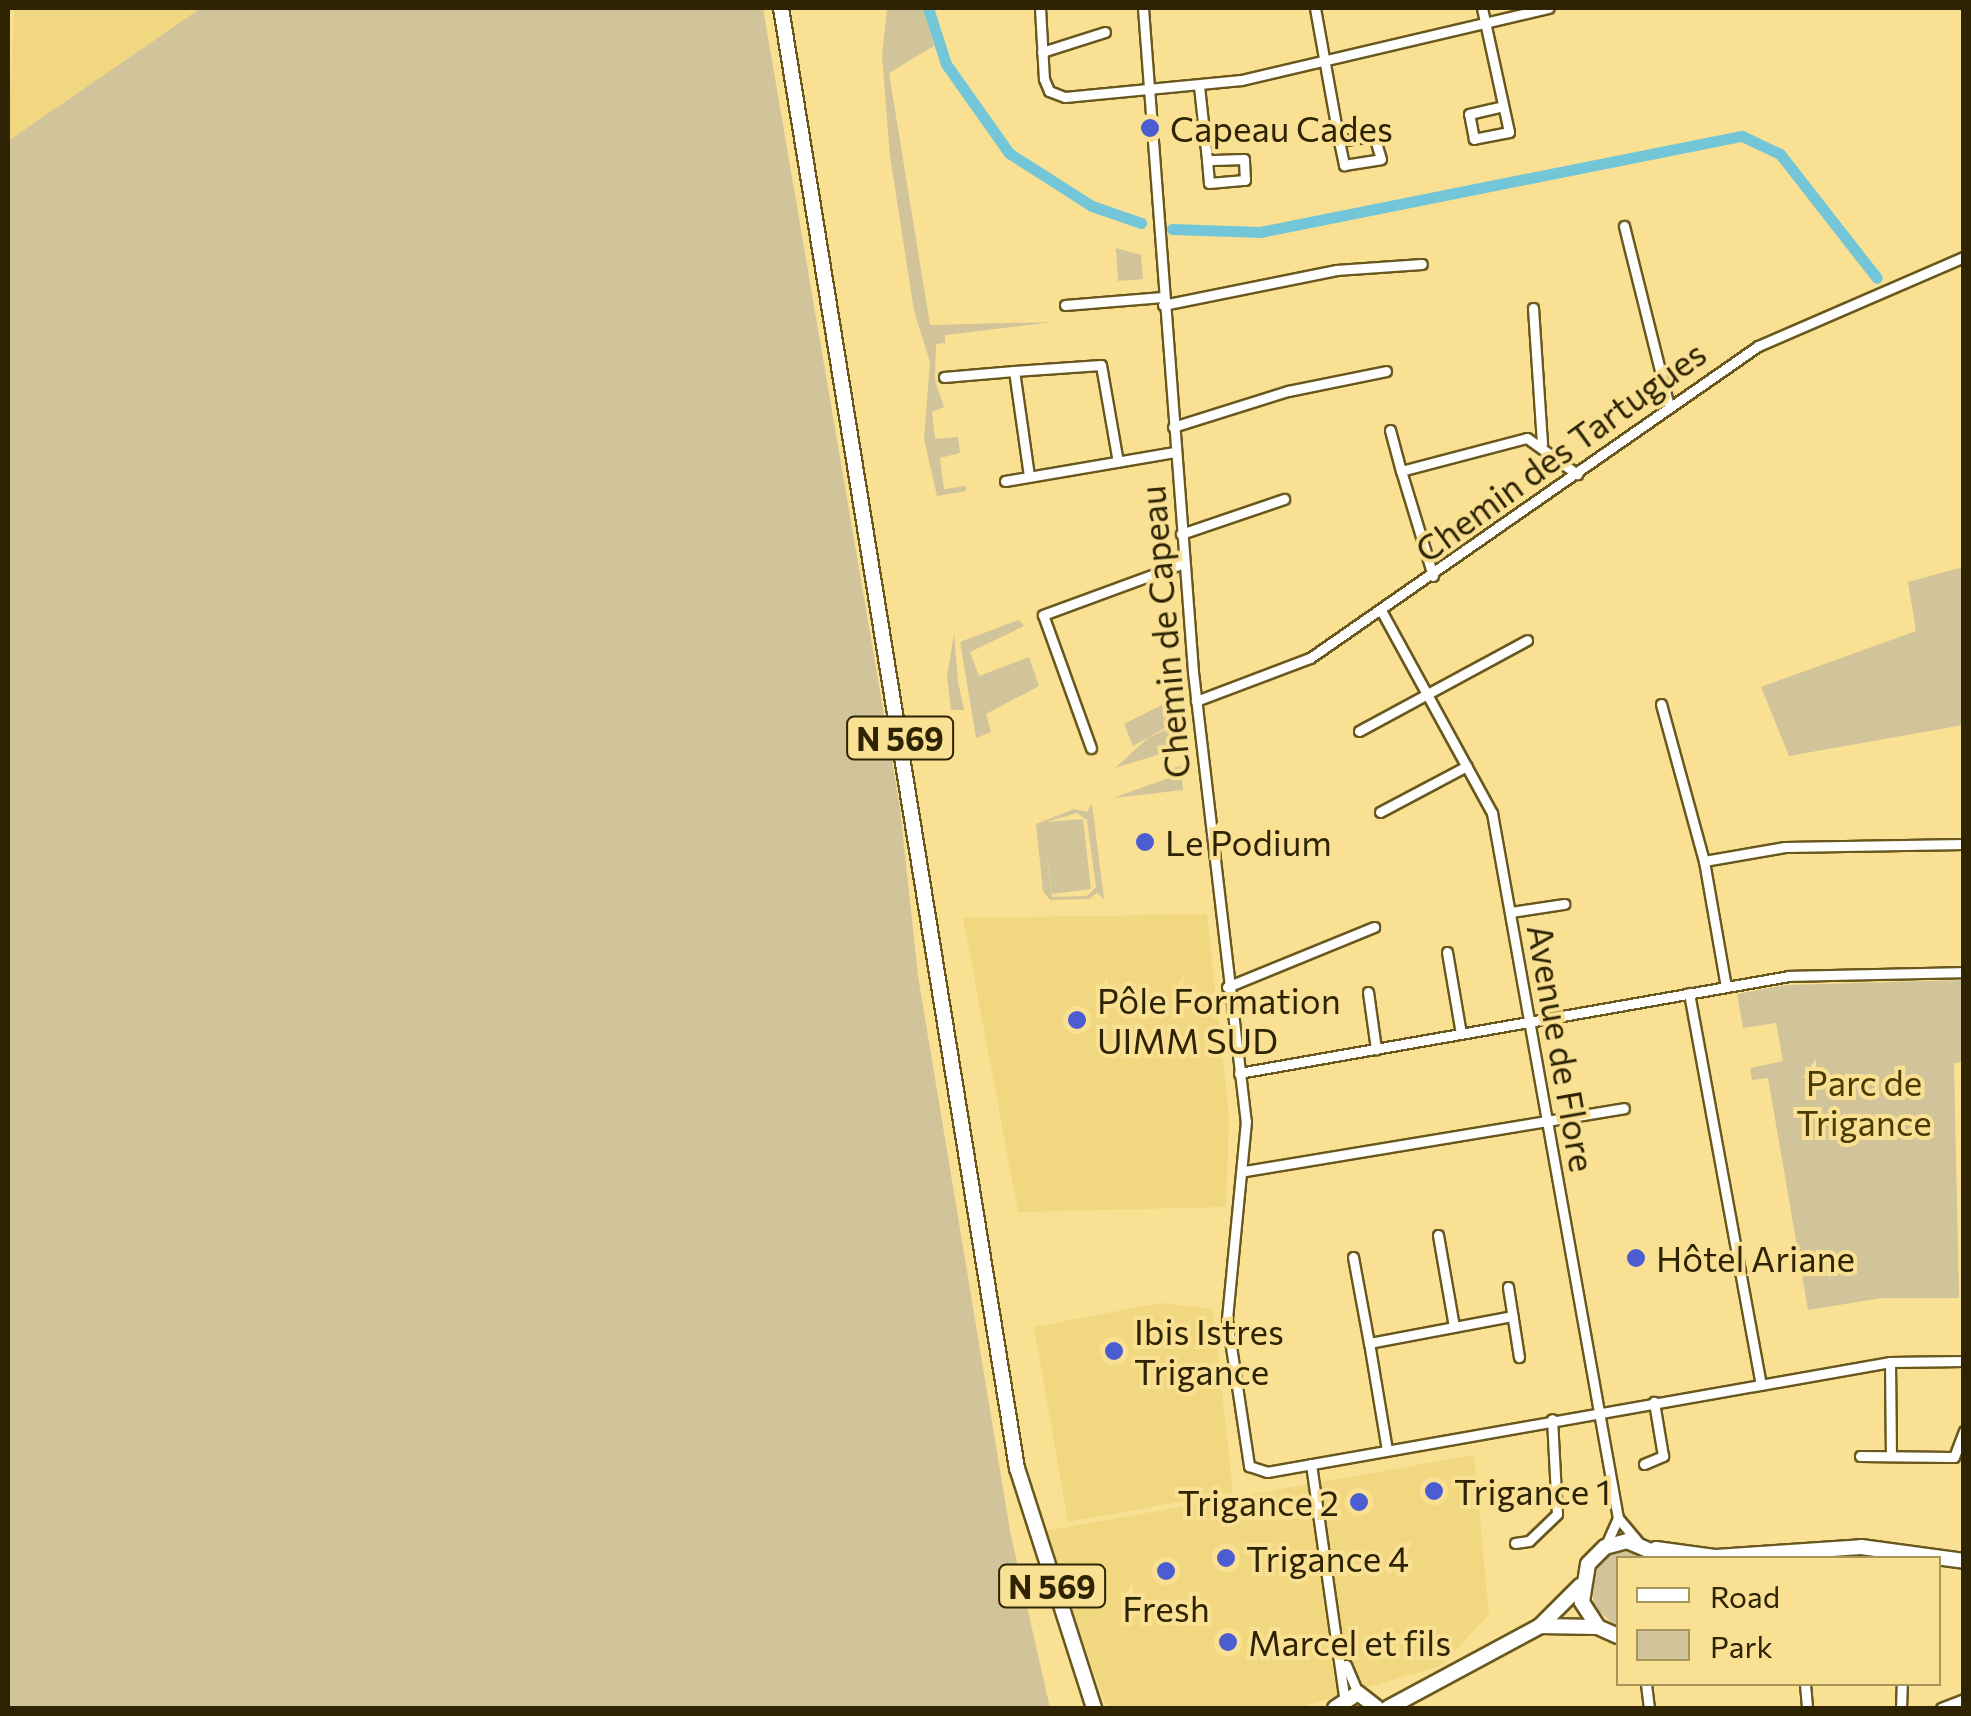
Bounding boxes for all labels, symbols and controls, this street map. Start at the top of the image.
place label: Capeau Cades [1170,107,1393,149]
marker: Capeau Cades [1139,117,1161,139]
street label: Chemin des Tartugues [1407,332,1713,570]
street label: Chemin de Capeau [1130,484,1198,780]
road number: N 569 [845,711,955,765]
place label: Le Podium [1165,821,1332,863]
marker: Le Podium [1134,831,1156,853]
street label: Avenue de Flore [1520,921,1604,1175]
place label: Pôle Formation UIMM SUD [1097,979,1341,1061]
marker: Pôle Formation UIMM SUD [1066,1009,1088,1031]
park label: Parc de Trigance [1796,1061,1932,1143]
place label: Hôtel Ariane [1656,1237,1855,1279]
marker: Hôtel Ariane [1625,1247,1647,1269]
place label: Ibis Istres Trigance [1134,1310,1284,1392]
marker: Ibis Istres Trigance [1103,1340,1125,1362]
place label: Trigance 1 [1454,1470,1611,1512]
marker: Trigance 1 [1423,1480,1445,1502]
place label: Trigance 2 [1178,1481,1339,1523]
marker: Trigance 2 [1348,1491,1370,1513]
place label: Trigance 4 [1246,1537,1409,1579]
marker: Trigance 4 [1215,1547,1237,1569]
legend [1616,1556,1941,1686]
road number: N 569 [997,1559,1107,1613]
marker: Fresh [1155,1560,1177,1582]
text: Road [1710,1577,1780,1614]
place label: Fresh [1122,1587,1210,1629]
place label: Marcel et fils [1248,1621,1451,1663]
text: Park [1710,1627,1773,1664]
marker: Marcel et fils [1217,1631,1239,1653]

